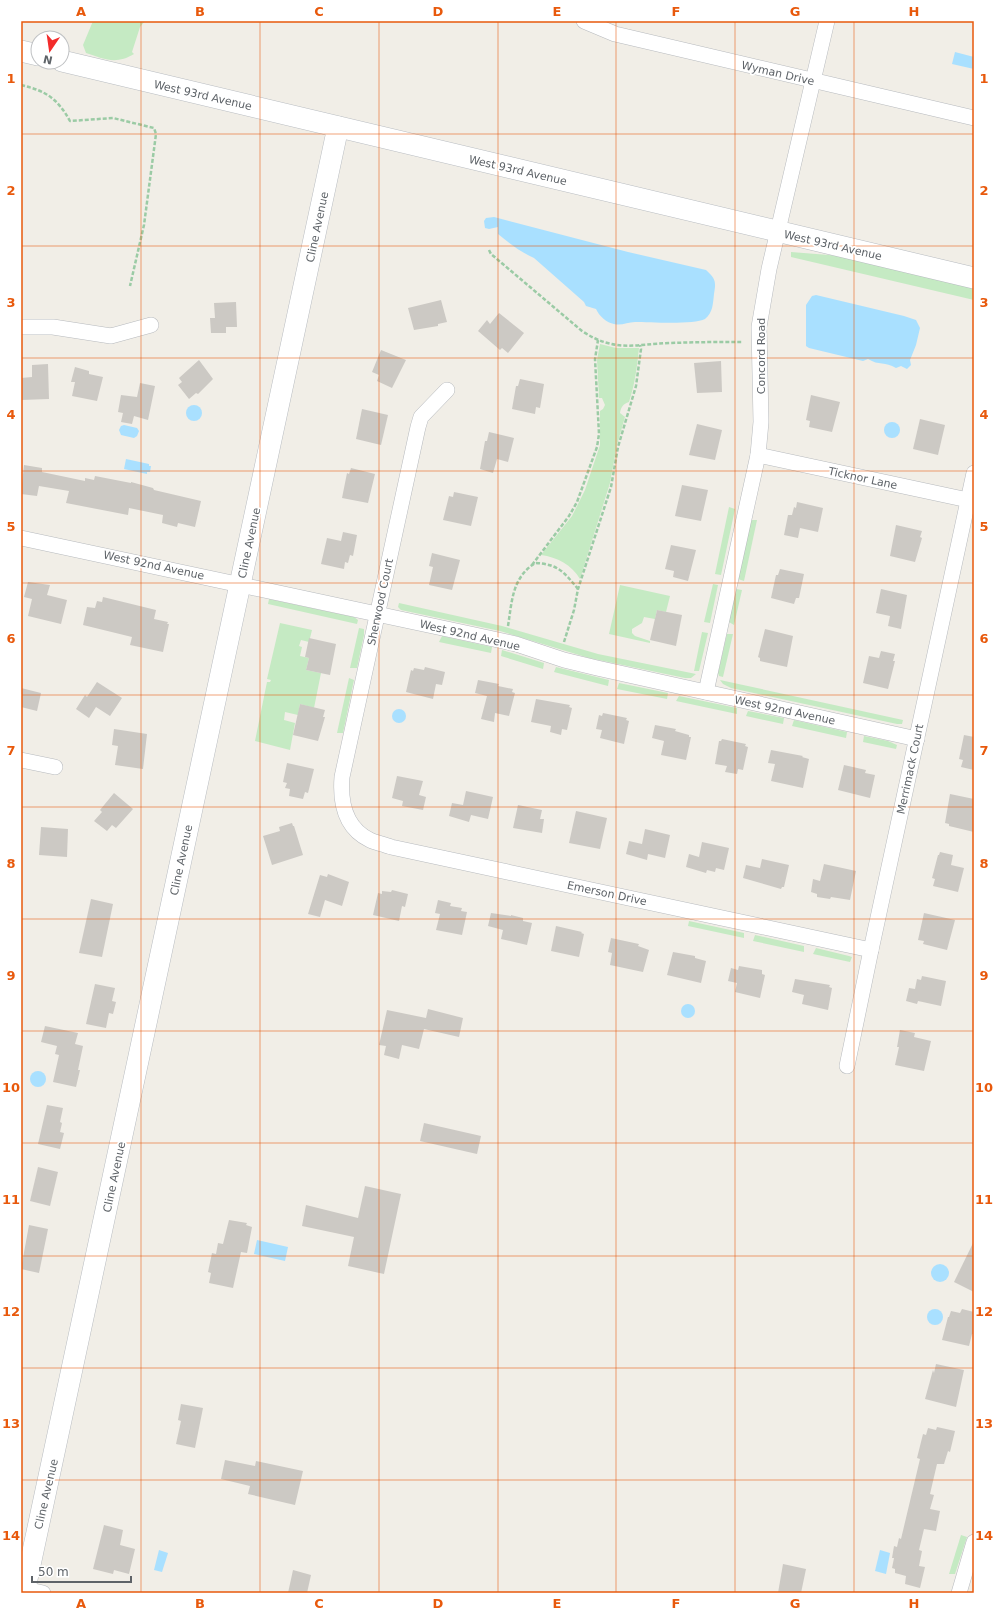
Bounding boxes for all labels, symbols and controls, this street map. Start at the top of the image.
text: A [76,4,86,19]
text: B [195,4,205,19]
text: C [314,4,324,19]
text: D [433,4,444,19]
text: E [553,4,561,19]
text: F [672,4,680,19]
text: G [790,4,800,19]
text: H [909,4,919,19]
north arrow [30,30,70,70]
text: N [42,52,54,67]
street label: Wyman Drive [740,59,816,88]
text: 1 [6,71,16,86]
text: 1 [979,71,989,86]
street label: West 93rd Avenue [153,78,253,113]
street label: West 93rd Avenue [468,153,568,188]
text: 2 [6,183,16,198]
text: 2 [979,183,989,198]
street label: Cline Avenue [304,190,331,264]
street label: West 93rd Avenue [783,228,883,263]
text: 3 [6,295,16,310]
text: 3 [979,295,989,310]
street label: Concord Road [755,318,768,394]
text: 4 [6,407,16,422]
text: 4 [979,407,989,422]
street label: Ticknor Lane [826,465,899,492]
street label: Cline Avenue [236,506,263,580]
text: 5 [6,519,16,534]
text: 5 [979,519,989,534]
street label: West 92nd Avenue [102,548,206,583]
street label: Sherwood Court [365,557,396,647]
street label: West 92nd Avenue [418,618,522,653]
text: 6 [6,631,16,646]
text: 6 [979,631,989,646]
street label: West 92nd Avenue [733,693,837,728]
street label: Merrimack Court [895,722,927,815]
text: 7 [6,743,16,758]
text: 7 [979,743,989,758]
street label: Cline Avenue [168,823,195,897]
text: 8 [6,856,16,871]
text: 8 [979,856,989,871]
street label: Emerson Drive [566,879,648,908]
text: 9 [6,968,16,983]
text: 9 [979,968,989,983]
text: 10 [2,1080,20,1095]
text: 10 [975,1080,993,1095]
street label: Cline Avenue [101,1140,128,1214]
text: 11 [2,1192,20,1207]
text: 11 [975,1192,993,1207]
text: 12 [2,1304,20,1319]
text: 12 [975,1304,993,1319]
text: 13 [2,1416,20,1431]
text: 13 [975,1416,993,1431]
street label: Cline Avenue [32,1457,61,1531]
text: 14 [2,1528,20,1543]
text: 14 [975,1528,993,1543]
scale bar [32,1558,131,1584]
text: 50 m [38,1565,69,1579]
text: A [76,1596,86,1611]
text: B [195,1596,205,1611]
text: C [314,1596,324,1611]
text: D [433,1596,444,1611]
text: E [553,1596,561,1611]
text: F [672,1596,680,1611]
text: G [790,1596,800,1611]
text: H [909,1596,919,1611]

